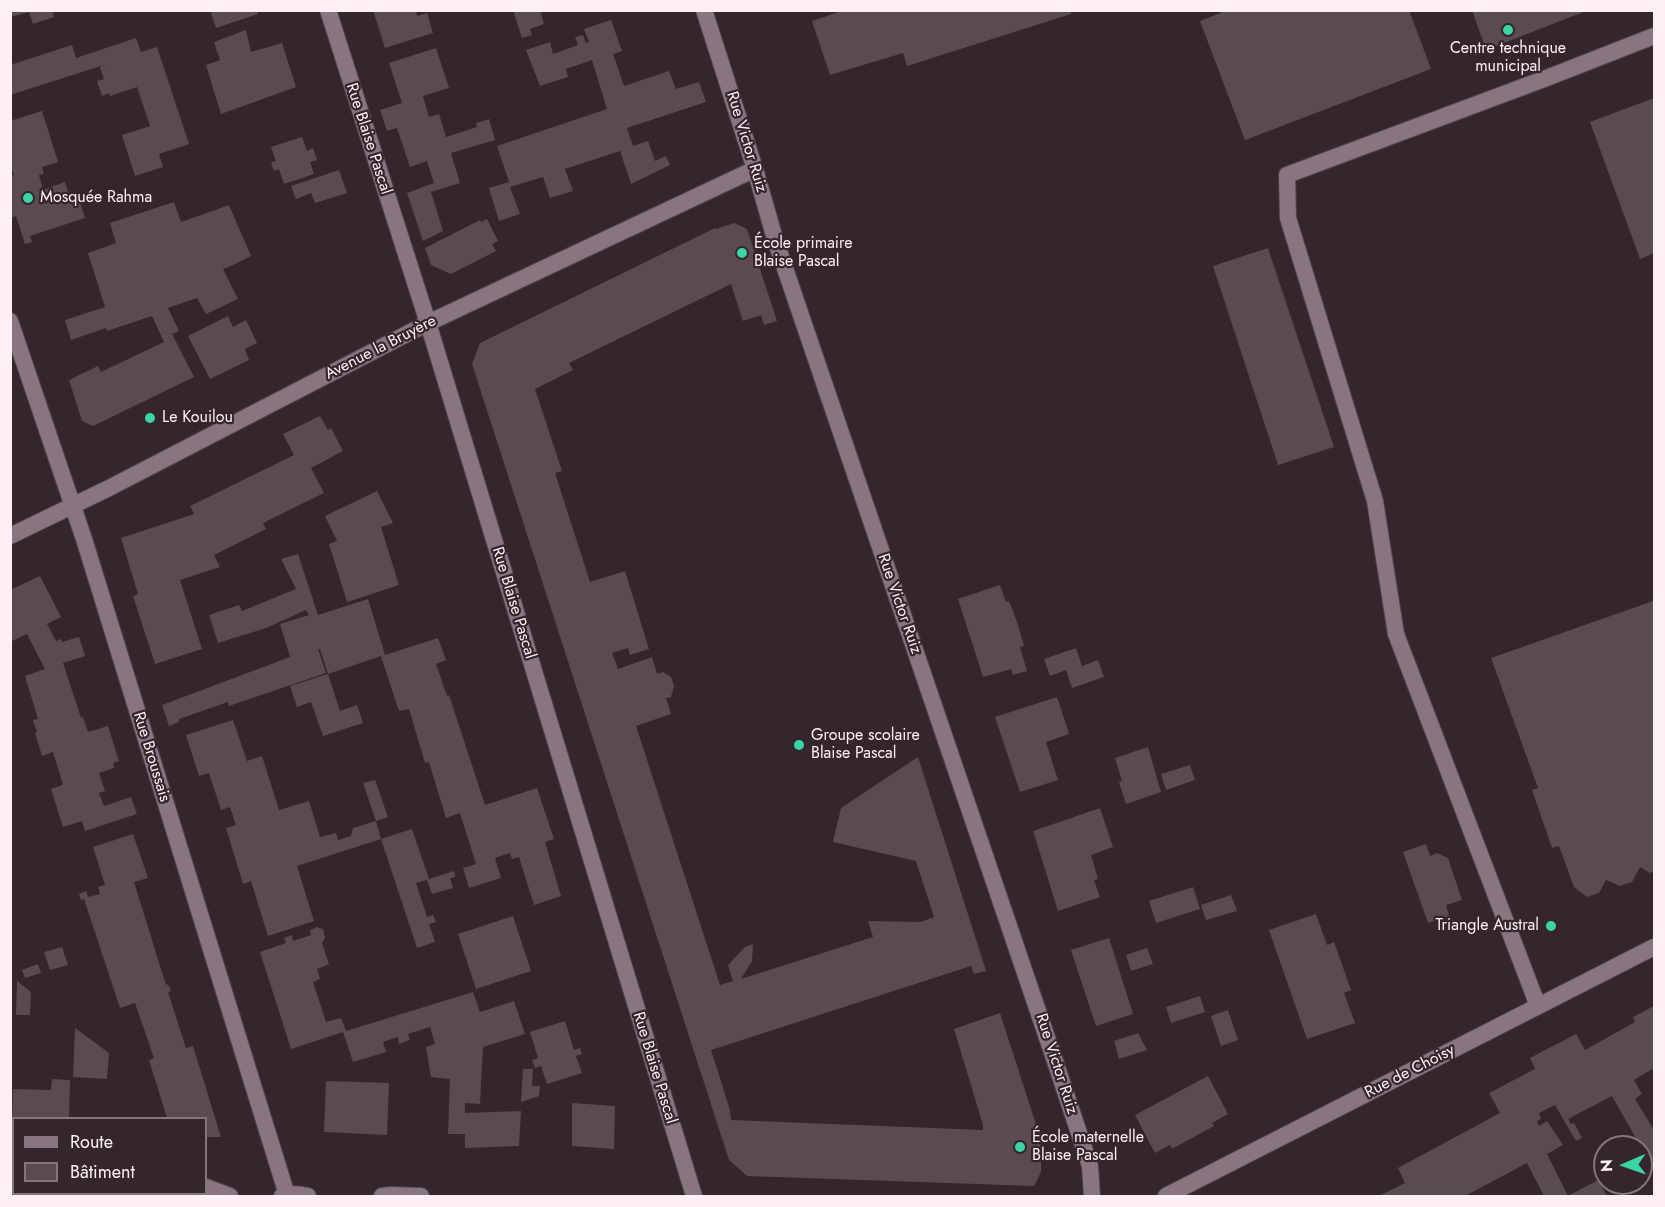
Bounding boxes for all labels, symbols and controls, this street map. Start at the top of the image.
marker: Centre technique municipal [1501,23,1515,37]
place label: Centre technique municipal [1450,39,1566,77]
street label: Rue Blaise Pascal [341,81,395,197]
street label: Rue Victor Ruiz [722,89,770,195]
place label: Mosquée Rahma [40,188,152,208]
marker: Mosquée Rahma [21,191,35,205]
place label: École primaire Blaise Pascal [754,234,852,272]
marker: École primaire Blaise Pascal [735,246,749,260]
street label: Avenue la Bruyère [322,312,440,384]
place label: Le Kouilou [162,408,233,428]
marker: Le Kouilou [143,411,157,425]
street label: Rue Blaise Pascal [487,545,539,661]
street label: Rue Victor Ruiz [873,551,925,657]
street label: Rue Broussais [128,710,174,804]
place label: Groupe scolaire Blaise Pascal [811,726,920,764]
marker: Groupe scolaire Blaise Pascal [792,738,806,752]
place label: Triangle Austral [1435,916,1539,936]
marker: Triangle Austral [1544,919,1558,933]
street label: Rue Blaise Pascal [628,1010,680,1126]
street label: Rue Victor Ruiz [1031,1011,1081,1117]
street label: Rue de Choisy [1362,1041,1458,1103]
legend [12,1117,207,1195]
place label: École maternelle Blaise Pascal [1032,1128,1144,1166]
text: Route [70,1129,113,1155]
north arrow [1593,1135,1653,1195]
marker: École maternelle Blaise Pascal [1013,1140,1027,1154]
text: Bâtiment [70,1159,135,1185]
text: N [1595,1159,1618,1172]

